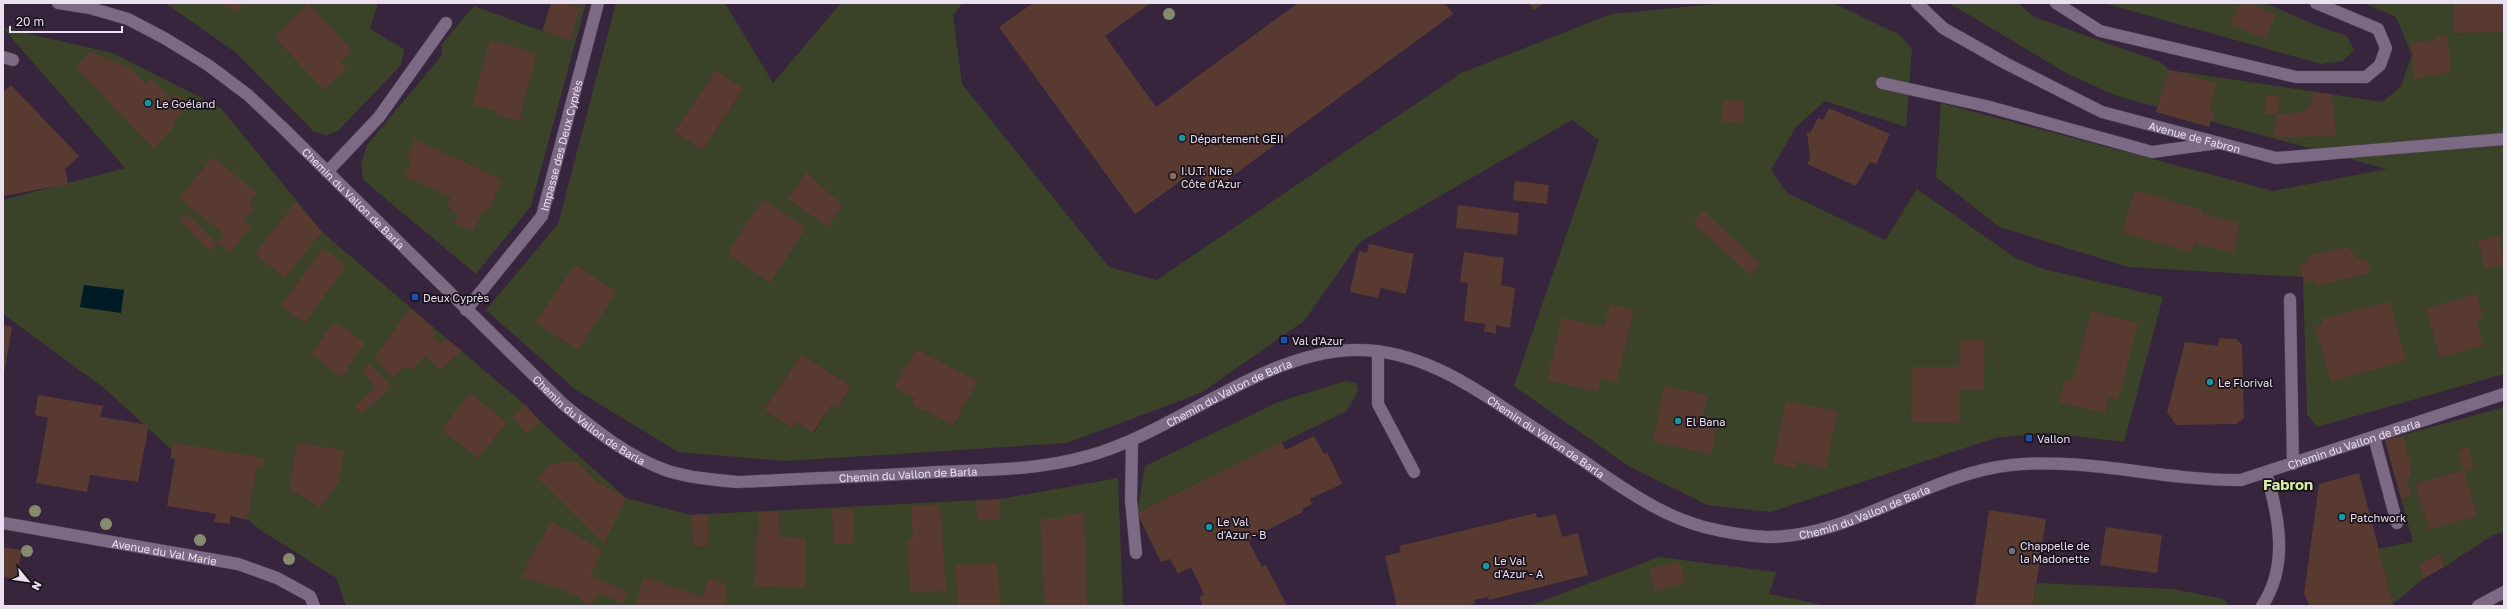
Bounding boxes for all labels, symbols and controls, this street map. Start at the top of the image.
scale bar [10,8,122,34]
text: 20 m [16,14,44,29]
street label: Impasse des Deux Cyprès [537,78,584,212]
place label: Le Goéland [156,97,215,110]
marker: Le Goéland [143,98,153,108]
street label: Avenue de Fabron [2148,118,2242,155]
place label: Département GEII [1190,132,1284,145]
marker: Département GEII [1177,133,1187,143]
street label: Chemin du Vallon de Barla [300,145,408,251]
place label: I.U.T. Nice Côte d'Azur [1181,164,1242,190]
marker: I.U.T. Nice Côte d'Azur [1168,171,1178,181]
place label: Deux Cyprès [423,291,489,304]
marker: Deux Cyprès [410,292,420,302]
place label: Val d'Azur [1292,334,1344,347]
marker: Val d'Azur [1279,335,1289,345]
street label: Chemin du Vallon de Barla [1164,356,1293,429]
street label: Chemin du Vallon de Barla [531,372,648,467]
place label: Le Florival [2218,376,2273,389]
marker: Le Florival [2205,377,2215,387]
street label: Chemin du Vallon de Barla [1485,392,1607,480]
place label: El Bana [1686,415,1726,428]
street label: Chemin du Vallon de Barla [2286,415,2422,471]
marker: El Bana [1673,416,1683,426]
place label: Vallon [2037,432,2070,445]
marker: Vallon [2024,433,2034,443]
street label: Chemin du Vallon de Barla [839,464,978,484]
district label: Fabron [2263,475,2313,493]
street label: Chemin du Vallon de Barla [1798,482,1932,541]
place label: Patchwork [2350,511,2406,524]
marker: Patchwork [2337,512,2347,522]
place label: Le Val d'Azur - B [1217,515,1266,541]
marker: Le Val d'Azur - B [1204,522,1214,532]
street label: Avenue du Val Marie [111,536,218,567]
place label: Chappelle de la Madonette [2020,539,2090,565]
marker: Chappelle de la Madonette [2007,546,2017,556]
place label: Le Val d'Azur - A [1494,554,1544,580]
north arrow [8,561,48,601]
marker: Le Val d'Azur - A [1481,561,1491,571]
text: N [29,579,45,593]

